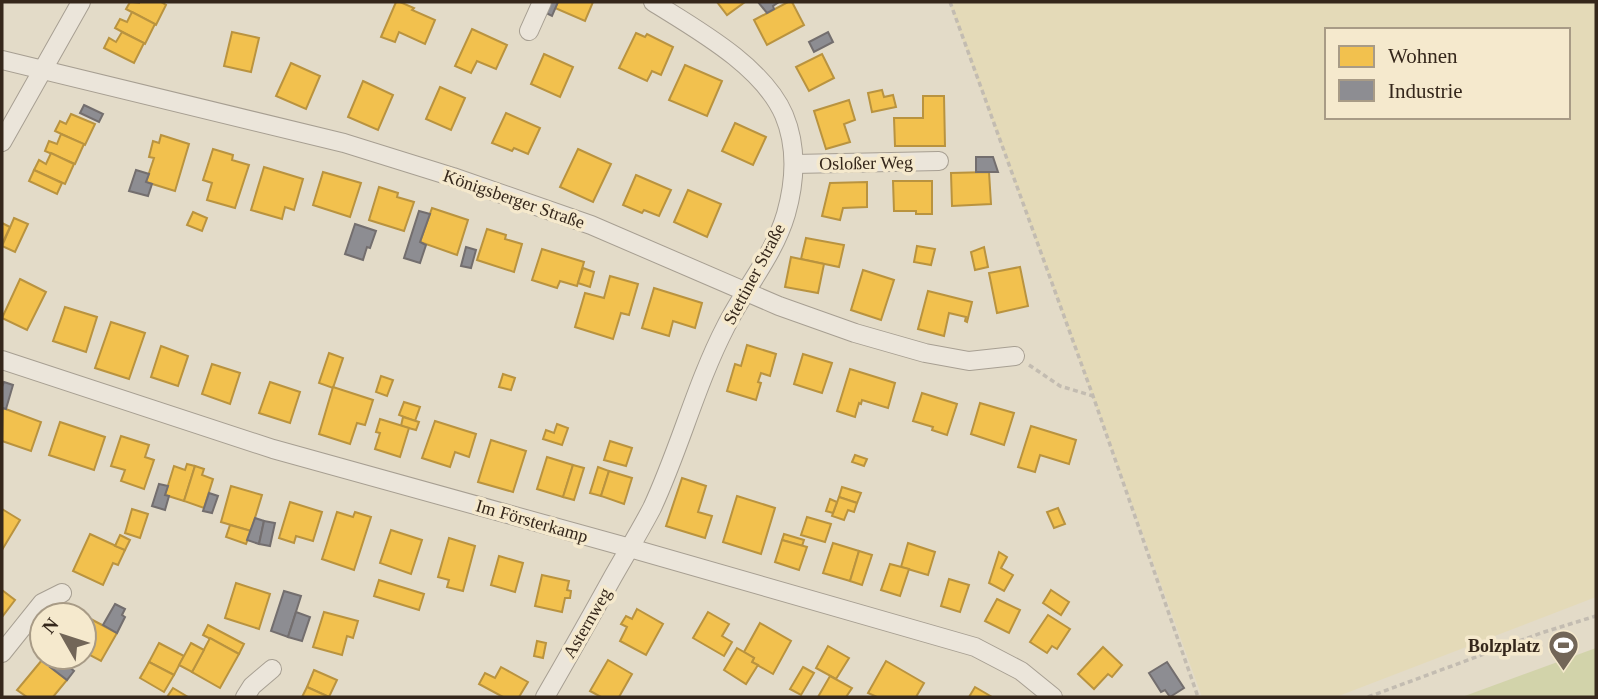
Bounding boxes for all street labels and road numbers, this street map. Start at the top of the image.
street label: Osloßer Weg [819,152,913,174]
street label: Königsberger Straße [441,165,587,233]
street label: Stettiner Straße [719,220,789,328]
street label: Im Försterkamp [474,495,590,547]
street label: Asternweg [559,584,615,662]

